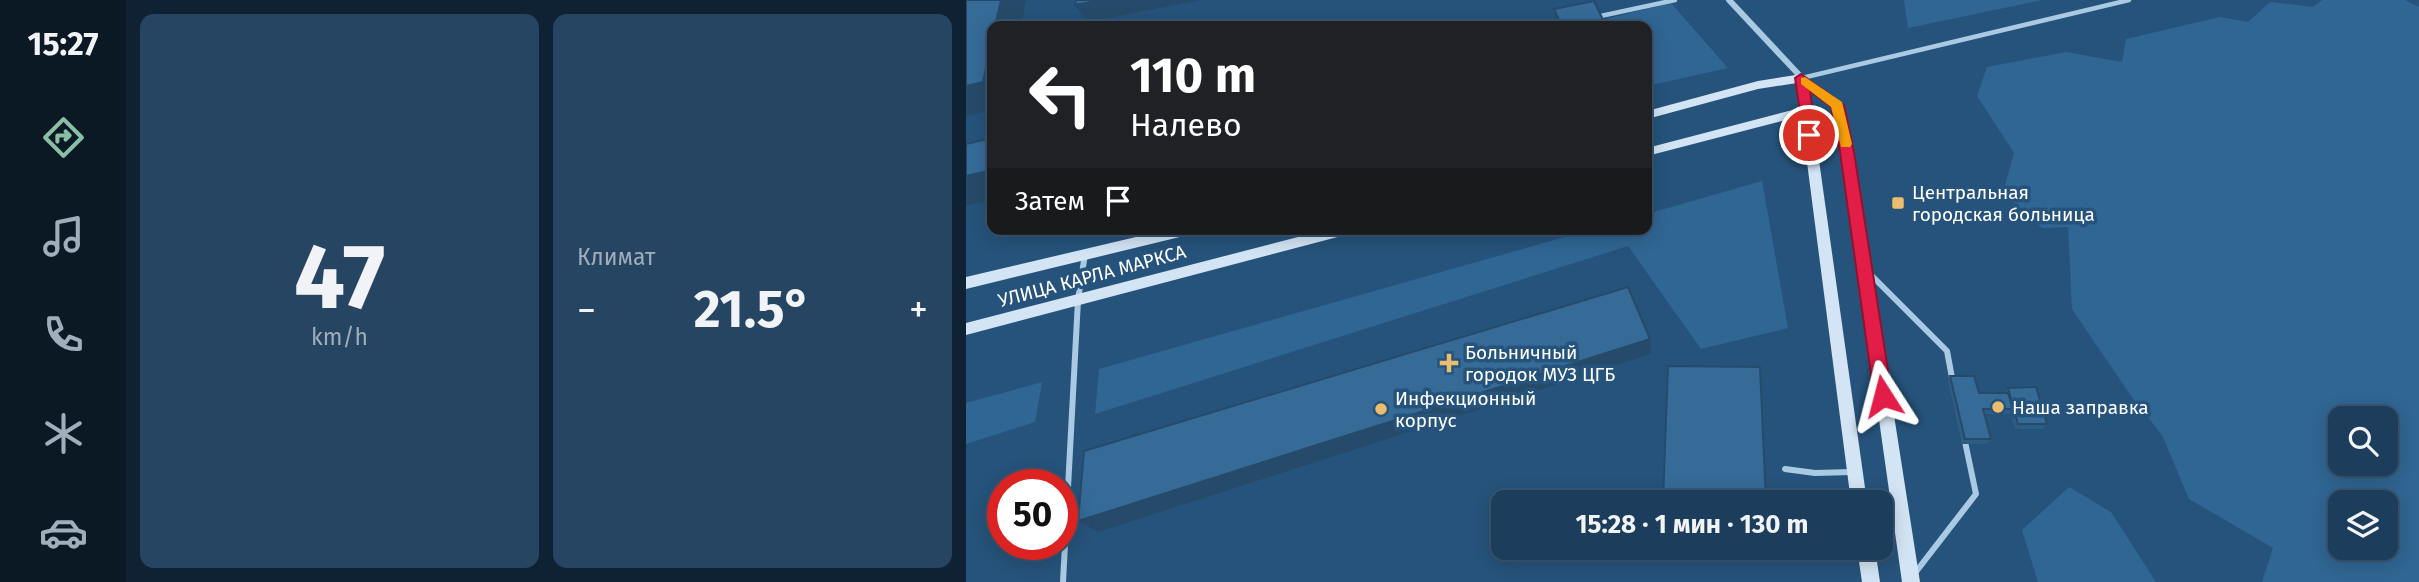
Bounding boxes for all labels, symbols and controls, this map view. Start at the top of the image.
text: 15:27 [28,25,98,63]
text: 110 m [1130,46,1256,105]
icon: left [1015,49,1106,140]
pin [1779,105,1839,165]
text: Налево [1130,106,1242,144]
icon: directions [39,113,88,162]
icon: arrive [1790,116,1828,154]
place label: Центральная городская больница [1912,181,2095,226]
icon: arrive [1099,182,1137,220]
text: Затем [1015,186,1085,217]
marker: Центральная городская больница [1890,195,1906,211]
icon: music [39,212,88,261]
text: 47 [294,223,385,332]
street label: УЛИЦА КАРЛА МАРКСА [996,240,1189,312]
text: Климат [577,243,655,271]
text: 21.5° [694,278,811,341]
text: − [577,287,596,333]
text: + [909,287,928,333]
icon: phone [39,310,88,359]
text: km/h [311,323,368,351]
place label: Больничный городок МУЗ ЦГБ [1465,341,1615,386]
marker: Больничный городок МУЗ ЦГБ [1439,353,1459,373]
position arrow [1846,359,1920,433]
place label: Инфекционный корпус [1395,387,1536,432]
place label: Наша заправка [2012,396,2149,419]
marker: Наша заправка [1990,399,2006,415]
marker: Инфекционный корпус [1373,401,1389,417]
map controls [2328,406,2398,560]
button: search [2328,406,2398,476]
icon: climate [39,409,88,458]
speed limit sign: 50 [987,469,1078,560]
button: layers [2328,490,2398,560]
icon: car [39,508,88,557]
text: 15:28 · 1 мин · 130 m [1575,509,1809,540]

